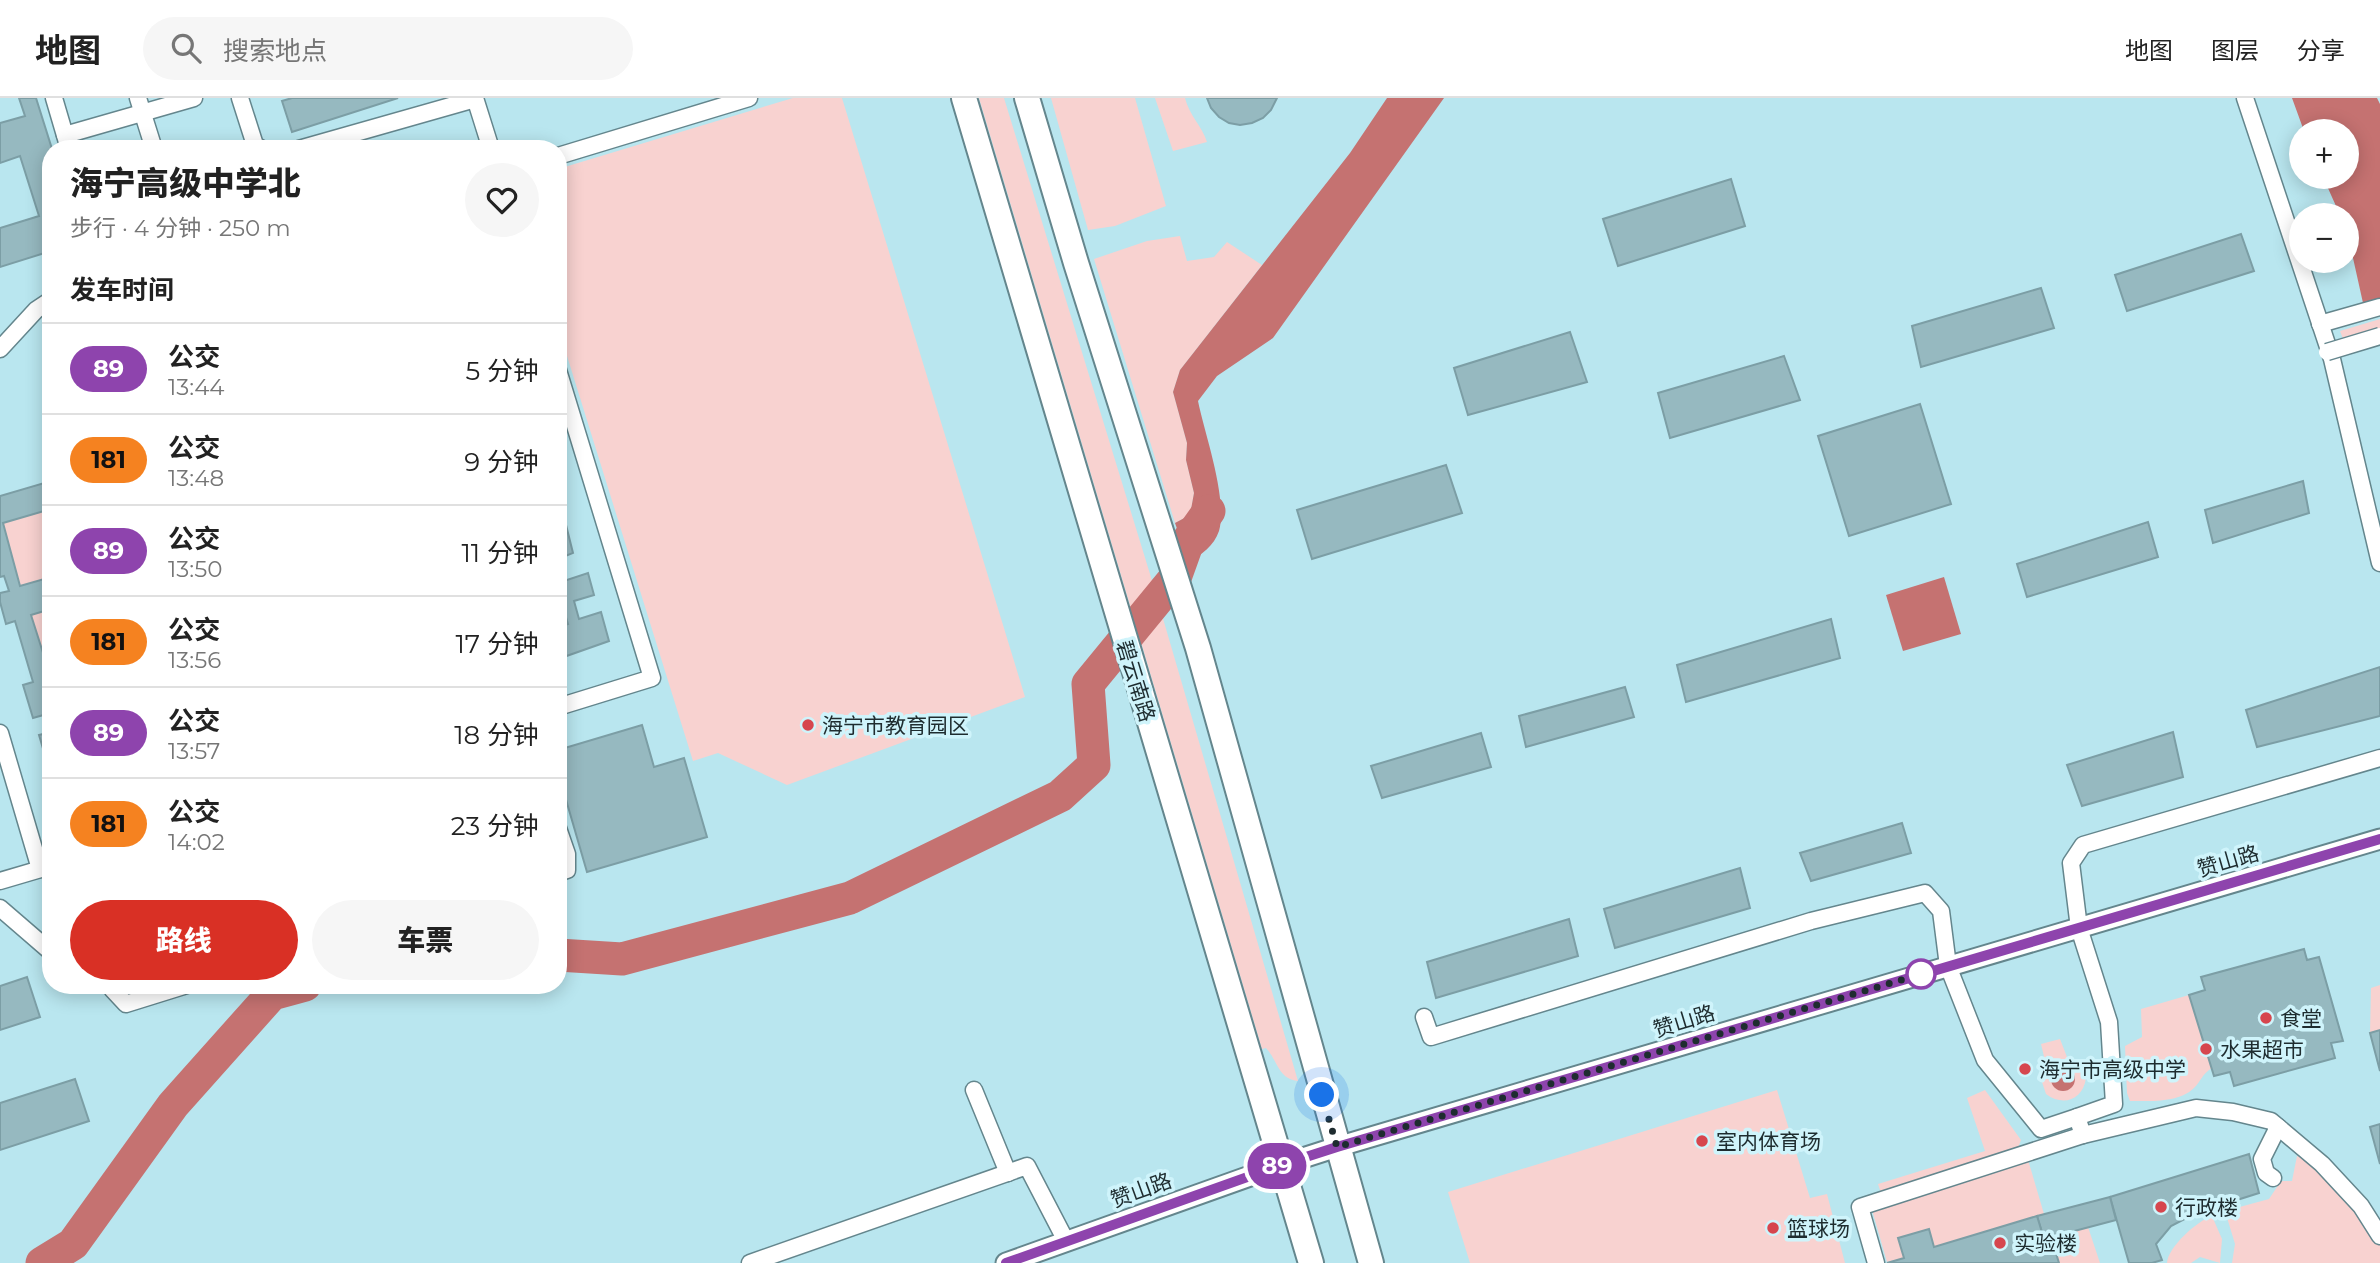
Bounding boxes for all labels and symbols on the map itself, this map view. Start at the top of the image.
street label: 碧云南路 [1112,637,1160,725]
place label: 海宁市教育园区 [822,713,969,738]
marker: 海宁市教育园区 [800,717,816,733]
street label: 赞山路 [2194,840,2262,882]
unlabelled marker [1906,959,1936,989]
street label: 赞山路 [1650,1000,1718,1042]
place label: 食堂 [2280,1006,2322,1031]
marker: 食堂 [2258,1010,2274,1026]
place label: 水果超市 [2220,1037,2304,1062]
marker: 水果超市 [2198,1041,2214,1057]
place label: 海宁市高级中学 [2039,1057,2186,1082]
marker: 海宁市高级中学 [2017,1061,2033,1077]
your location [1304,1077,1339,1112]
place label: 室内体育场 [1716,1129,1821,1154]
marker: 室内体育场 [1694,1133,1710,1149]
line badge: 89 [1246,1143,1308,1189]
street label: 赞山路 [1107,1167,1175,1213]
place label: 行政楼 [2175,1195,2238,1220]
marker: 行政楼 [2153,1199,2169,1215]
place label: 篮球场 [1787,1216,1850,1241]
marker: 篮球场 [1765,1220,1781,1236]
place label: 实验楼 [2014,1231,2077,1256]
marker: 实验楼 [1992,1235,2008,1251]

